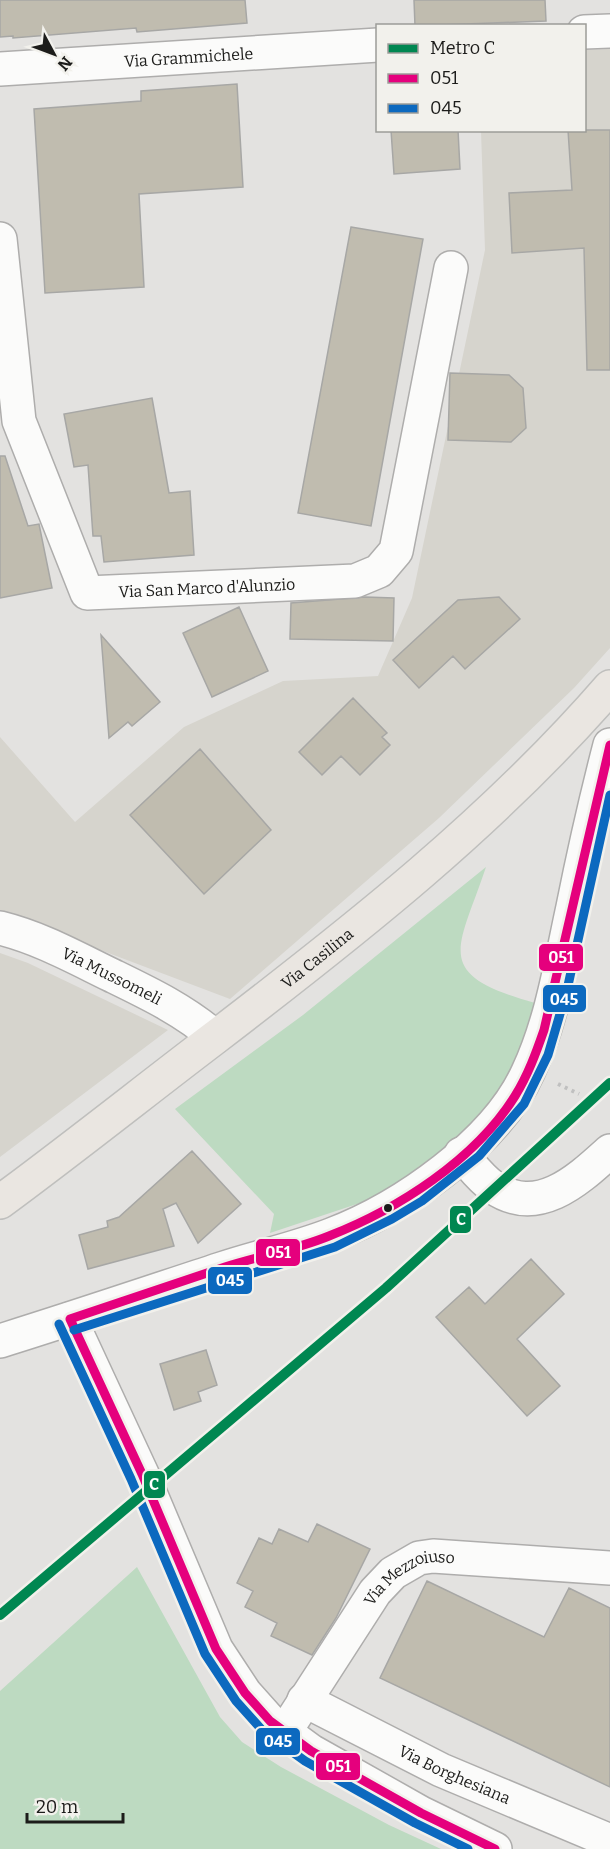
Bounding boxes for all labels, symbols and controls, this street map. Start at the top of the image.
north arrow [24,24,84,84]
legend [376,24,586,132]
text: Metro C [430,37,495,59]
street label: Via Grammichele [123,44,254,71]
text: N [54,53,76,74]
text: 051 [430,67,459,89]
text: 045 [430,97,462,119]
street label: Via San Marco d'Alunzio [118,575,296,602]
street label: Via Casilina [278,924,357,993]
street label: Via Mussomeli [59,943,165,1009]
line badge: 051 [538,943,584,972]
text: 051 [548,948,574,967]
line badge: 045 [542,984,587,1013]
text: 045 [550,990,579,1009]
unlabelled marker [382,1202,394,1214]
line badge: C [449,1205,472,1234]
text: C [456,1210,466,1229]
line badge: 051 [255,1238,301,1267]
text: 051 [265,1243,291,1262]
line badge: 045 [207,1266,253,1295]
text: 045 [216,1271,245,1290]
line badge: C [143,1470,166,1499]
text: C [149,1475,159,1494]
street label: Via Mezzoiuso [360,1546,455,1609]
line badge: 045 [255,1727,301,1756]
text: 045 [264,1732,293,1751]
street label: Via Borghesiana [395,1741,513,1808]
line badge: 051 [315,1752,361,1781]
text: 051 [325,1757,351,1776]
scale bar [27,1786,123,1824]
text: 20 m [36,1796,78,1818]

